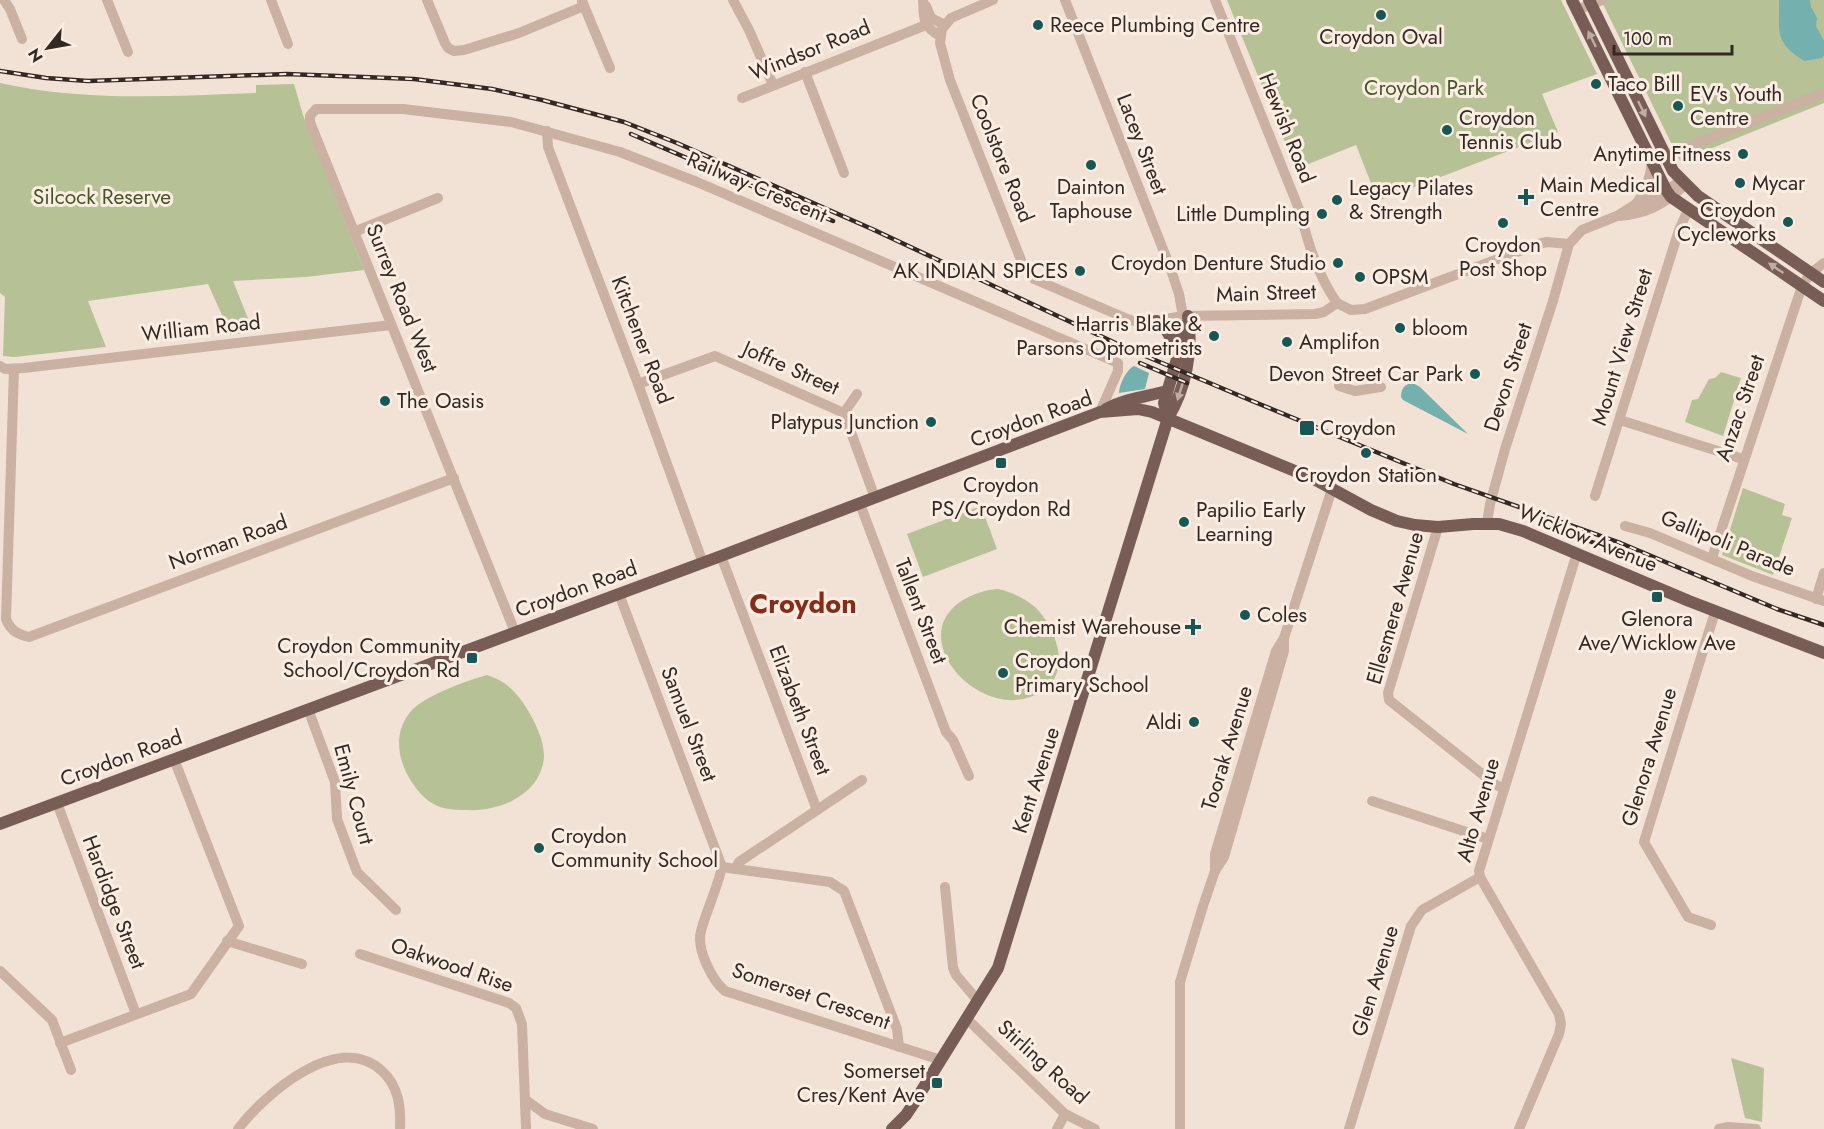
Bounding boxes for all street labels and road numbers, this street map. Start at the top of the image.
street label: Windsor Road [745,12,875,88]
street label: Hewish Road [1251,68,1323,188]
street label: Coolstore Road [963,89,1041,227]
street label: Lacey Street [1109,89,1175,199]
street label: Railway Crescent [682,144,832,230]
street label: Surrey Road West [359,219,445,377]
street label: Mount View Street [1584,265,1660,429]
street label: Kitchener Road [604,272,680,408]
street label: Main Street [1215,276,1317,310]
street label: William Road [140,307,262,349]
street label: Devon Street [1476,319,1540,435]
street label: Joffre Street [735,332,844,403]
street label: Anzac Street [1708,351,1772,465]
street label: Croydon Road [966,383,1096,455]
street label: Wicklow Avenue [1514,496,1662,580]
street label: Gallipoli Parade [1656,502,1800,584]
street label: Norman Road [165,507,291,577]
street label: Ellesmere Avenue [1359,528,1431,688]
street label: Croydon Road [511,553,641,625]
street label: Tallent Street [887,554,955,668]
street label: Elizabeth Street [761,641,839,779]
street label: Samuel Street [653,662,725,786]
street label: Toorak Avenue [1194,682,1260,814]
street label: Glenora Avenue [1614,684,1684,830]
street label: Croydon Road [56,722,186,794]
street label: Kent Avenue [1005,723,1067,837]
street label: Emily Court [326,740,382,848]
street label: Alto Avenue [1449,754,1507,866]
street label: Hardidge Street [75,831,153,973]
street label: Glen Avenue [1344,922,1406,1040]
street label: Oakwood Rise [387,930,518,1000]
street label: Somerset Crescent [728,955,894,1037]
street label: Stirling Road [991,1013,1095,1111]

